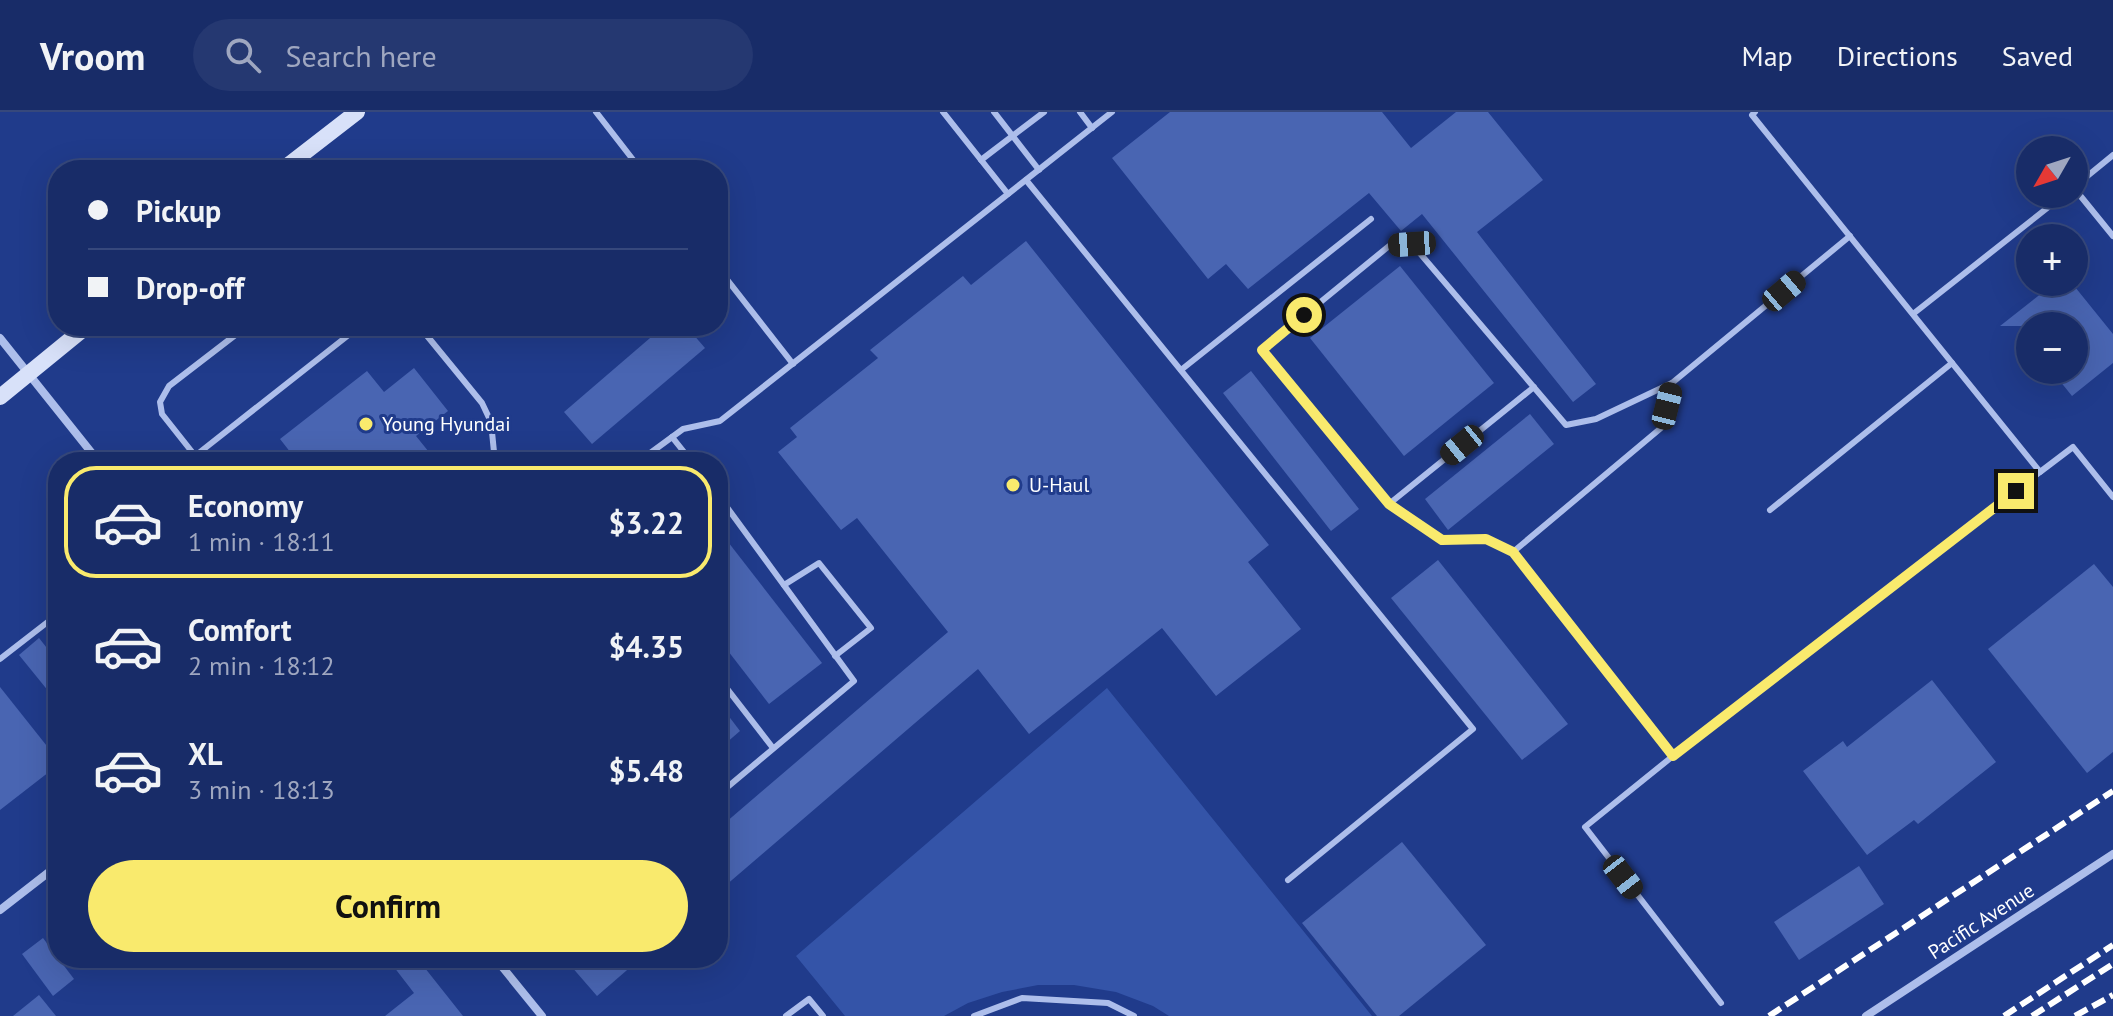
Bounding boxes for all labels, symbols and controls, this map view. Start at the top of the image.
search box [193,19,753,91]
text: Vroom [40,31,145,80]
icon: search [221,33,265,77]
text: Search here [285,36,437,75]
text: Map [1742,37,1793,74]
text: Directions [1837,37,1958,74]
text: Saved [2002,37,2073,74]
north arrow [2016,136,2088,208]
map controls [2016,136,2088,384]
text: Pickup [136,191,221,230]
button: + [2016,224,2088,296]
car [1387,230,1437,258]
car [1758,266,1810,316]
text: Drop-off [136,268,244,307]
route start [1286,297,1322,333]
button: − [2016,312,2088,384]
car [1650,380,1684,432]
place label: Young Hyundai [382,411,511,437]
marker: Young Hyundai [357,415,375,433]
car [1436,421,1488,469]
place label: U-Haul [1029,472,1089,498]
route end [1998,473,2034,509]
marker: U-Haul [1004,476,1022,494]
icon: car [92,486,164,558]
text: Economy [188,486,303,525]
text: $3.22 [609,503,684,542]
text: 1 min · 18:11 [188,525,335,558]
icon: car [92,610,164,682]
text: Comfort [188,610,291,649]
text: $4.35 [609,627,684,666]
text: 2 min · 18:12 [188,649,335,682]
icon: car [92,734,164,806]
text: XL [188,734,222,773]
text: $5.48 [609,751,684,790]
text: 3 min · 18:13 [188,773,335,806]
car [1599,851,1647,903]
button: Confirm [88,860,688,952]
street label: Pacific Avenue [1923,877,2039,965]

